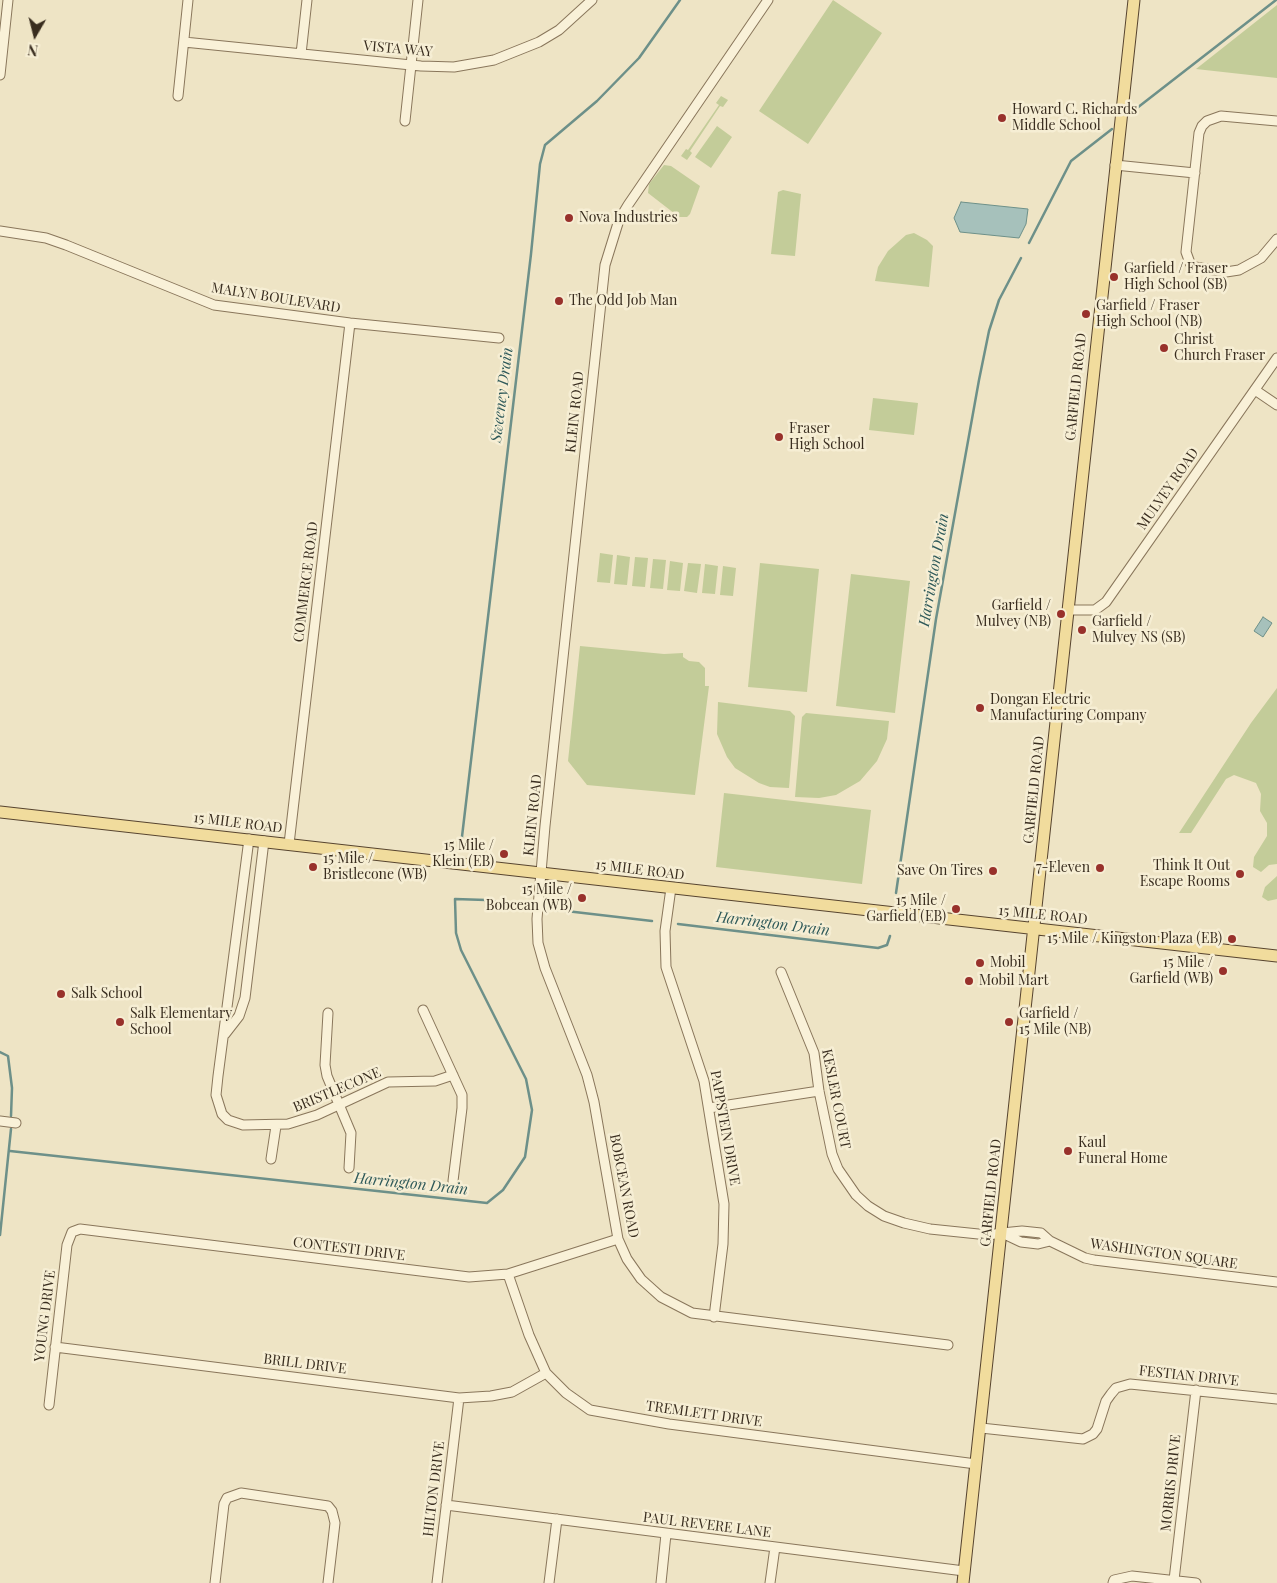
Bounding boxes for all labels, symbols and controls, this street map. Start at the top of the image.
north arrow [10,10,60,60]
street label: VISTA WAY [363,38,433,60]
text: N [27,40,39,60]
place label: Howard C. Richards Middle School [1012,102,1137,134]
marker: Howard C. Richards Middle School [996,112,1008,124]
place label: Nova Industries [579,210,678,226]
marker: Nova Industries [563,212,575,224]
place label: Garfield / Fraser High School (SB) [1124,261,1228,294]
marker: Garfield / Fraser High School (SB) [1108,271,1120,283]
street label: MALYN BOULEVARD [210,279,342,317]
place label: The Odd Job Man [569,293,677,309]
marker: The Odd Job Man [553,295,565,307]
place label: Garfield / Fraser High School (NB) [1096,298,1202,331]
marker: Garfield / Fraser High School (NB) [1080,308,1092,320]
street label: GARFIELD ROAD [1062,332,1090,442]
place label: Christ Church Fraser [1174,332,1265,364]
marker: Christ Church Fraser [1158,342,1170,354]
water label: Sweeney Drain [487,346,517,444]
street label: KLEIN ROAD [562,370,588,454]
place label: Fraser High School [789,421,865,454]
marker: Fraser High School [773,431,785,443]
street label: MULVEY ROAD [1134,445,1202,533]
water label: Harrington Drain [915,512,953,628]
street label: COMMERCE ROAD [290,521,322,643]
place label: Garfield / Mulvey (NB) [976,598,1051,630]
marker: Garfield / Mulvey (NB) [1055,608,1067,620]
place label: Garfield / Mulvey NS (SB) [1092,614,1185,646]
marker: Garfield / Mulvey NS (SB) [1076,624,1088,636]
place label: Dongan Electric Manufacturing Company [990,692,1147,724]
marker: Dongan Electric Manufacturing Company [974,702,986,714]
street label: GARFIELD ROAD [1020,735,1048,845]
street label: KLEIN ROAD [520,773,546,857]
street label: 15 MILE ROAD [193,809,283,837]
place label: 15 Mile / Klein (EB) [432,838,494,870]
marker: 15 Mile / Klein (EB) [498,848,510,860]
place label: 15 Mile / Bristlecone (WB) [323,851,427,884]
street label: 15 MILE ROAD [595,856,685,884]
place label: Think It Out Escape Rooms [1140,858,1230,890]
place label: 7-Eleven [1036,860,1090,876]
marker: 15 Mile / Bristlecone (WB) [307,861,319,873]
marker: 7-Eleven [1094,862,1106,874]
place label: Save On Tires [897,863,983,879]
marker: Save On Tires [987,865,999,877]
marker: Think It Out Escape Rooms [1234,868,1246,880]
place label: 15 Mile / Bobcean (WB) [486,882,572,914]
marker: 15 Mile / Bobcean (WB) [576,892,588,904]
place label: 15 Mile / Garfield (EB) [866,893,946,926]
street label: 15 MILE ROAD [998,902,1088,928]
marker: 15 Mile / Garfield (EB) [950,903,962,915]
water label: Harrington Drain [715,908,831,940]
place label: 15 Mile / Kingston Plaza (EB) [1047,931,1222,947]
marker: 15 Mile / Kingston Plaza (EB) [1226,933,1238,945]
place label: Mobil [990,955,1026,971]
place label: 15 Mile / Garfield (WB) [1129,955,1213,988]
marker: Mobil [974,957,986,969]
marker: 15 Mile / Garfield (WB) [1217,965,1229,977]
place label: Mobil Mart [979,973,1048,989]
marker: Mobil Mart [963,975,975,987]
place label: Salk School [71,986,143,1002]
marker: Salk School [55,988,67,1000]
place label: Salk Elementary School [130,1006,232,1038]
place label: Garfield / 15 Mile (NB) [1019,1006,1091,1038]
marker: Salk Elementary School [114,1016,126,1028]
marker: Garfield / 15 Mile (NB) [1003,1016,1015,1028]
street label: KESLER COURT [818,1047,854,1151]
street label: BRISTLECONE [291,1064,383,1116]
street label: PAPPSTEIN DRIVE [707,1069,743,1187]
street label: BOBCEAN ROAD [606,1133,642,1239]
place label: Kaul Funeral Home [1078,1135,1168,1168]
street label: GARFIELD ROAD [977,1138,1005,1248]
marker: Kaul Funeral Home [1062,1145,1074,1157]
water label: Harrington Drain [353,1169,469,1199]
street label: CONTESTI DRIVE [292,1234,406,1264]
street label: WASHINGTON SQUARE [1089,1235,1239,1273]
street label: YOUNG DRIVE [31,1269,59,1363]
street label: BRILL DRIVE [263,1351,347,1377]
street label: FESTIAN DRIVE [1138,1362,1240,1390]
street label: TREMLETT DRIVE [645,1398,763,1430]
street label: MORRIS DRIVE [1158,1434,1184,1532]
street label: HILTON DRIVE [420,1440,448,1538]
street label: PAUL REVERE LANE [642,1509,772,1541]

